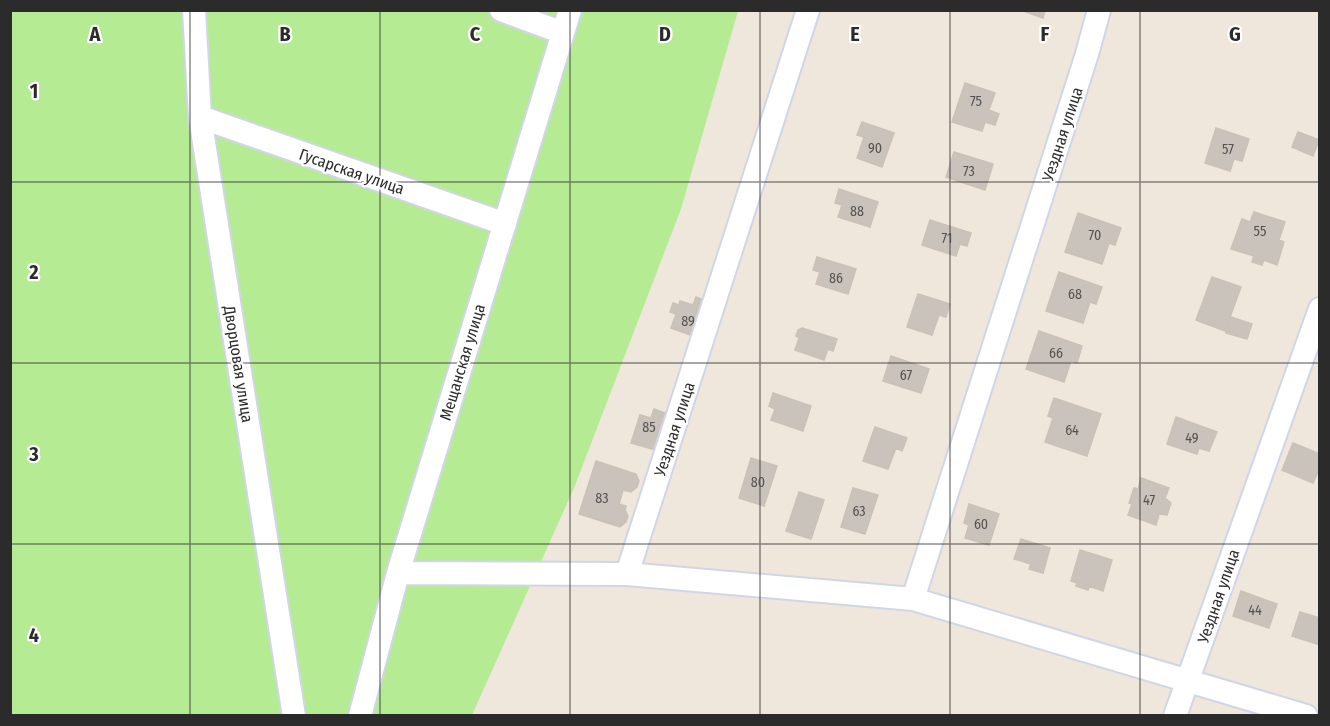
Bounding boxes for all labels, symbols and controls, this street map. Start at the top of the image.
text: A [89,22,102,46]
text: B [279,22,291,46]
text: C [470,22,481,46]
text: D [659,22,671,46]
text: E [850,22,860,46]
text: F [1041,22,1050,46]
text: G [1229,22,1241,46]
text: 1 [30,79,38,103]
street label: Уездная улица [1038,85,1087,185]
house number: 75 [970,93,982,110]
house number: 90 [868,140,882,157]
house number: 57 [1222,141,1234,158]
street label: Гусарская улица [297,145,407,198]
house number: 73 [963,163,975,180]
house number: 88 [850,203,864,220]
house number: 55 [1254,223,1266,240]
house number: 70 [1089,227,1101,244]
house number: 71 [942,230,952,247]
text: 2 [28,260,39,284]
house number: 86 [829,270,843,287]
house number: 68 [1068,286,1082,303]
street label: Мещанская улица [436,301,489,423]
street label: Дворцовая улица [220,303,257,424]
house number: 89 [681,313,695,330]
house number: 66 [1049,345,1063,362]
house number: 67 [900,367,912,384]
street label: Уездная улица [650,380,699,480]
house number: 85 [642,419,656,436]
house number: 64 [1065,422,1079,439]
house number: 49 [1185,430,1199,447]
text: 3 [28,442,39,466]
house number: 80 [751,474,765,491]
house number: 83 [595,490,609,507]
house number: 47 [1143,492,1155,509]
house number: 63 [852,503,866,520]
house number: 60 [974,516,988,533]
street label: Уездная улица [1193,547,1243,646]
house number: 44 [1248,602,1262,619]
text: 4 [29,623,39,647]

